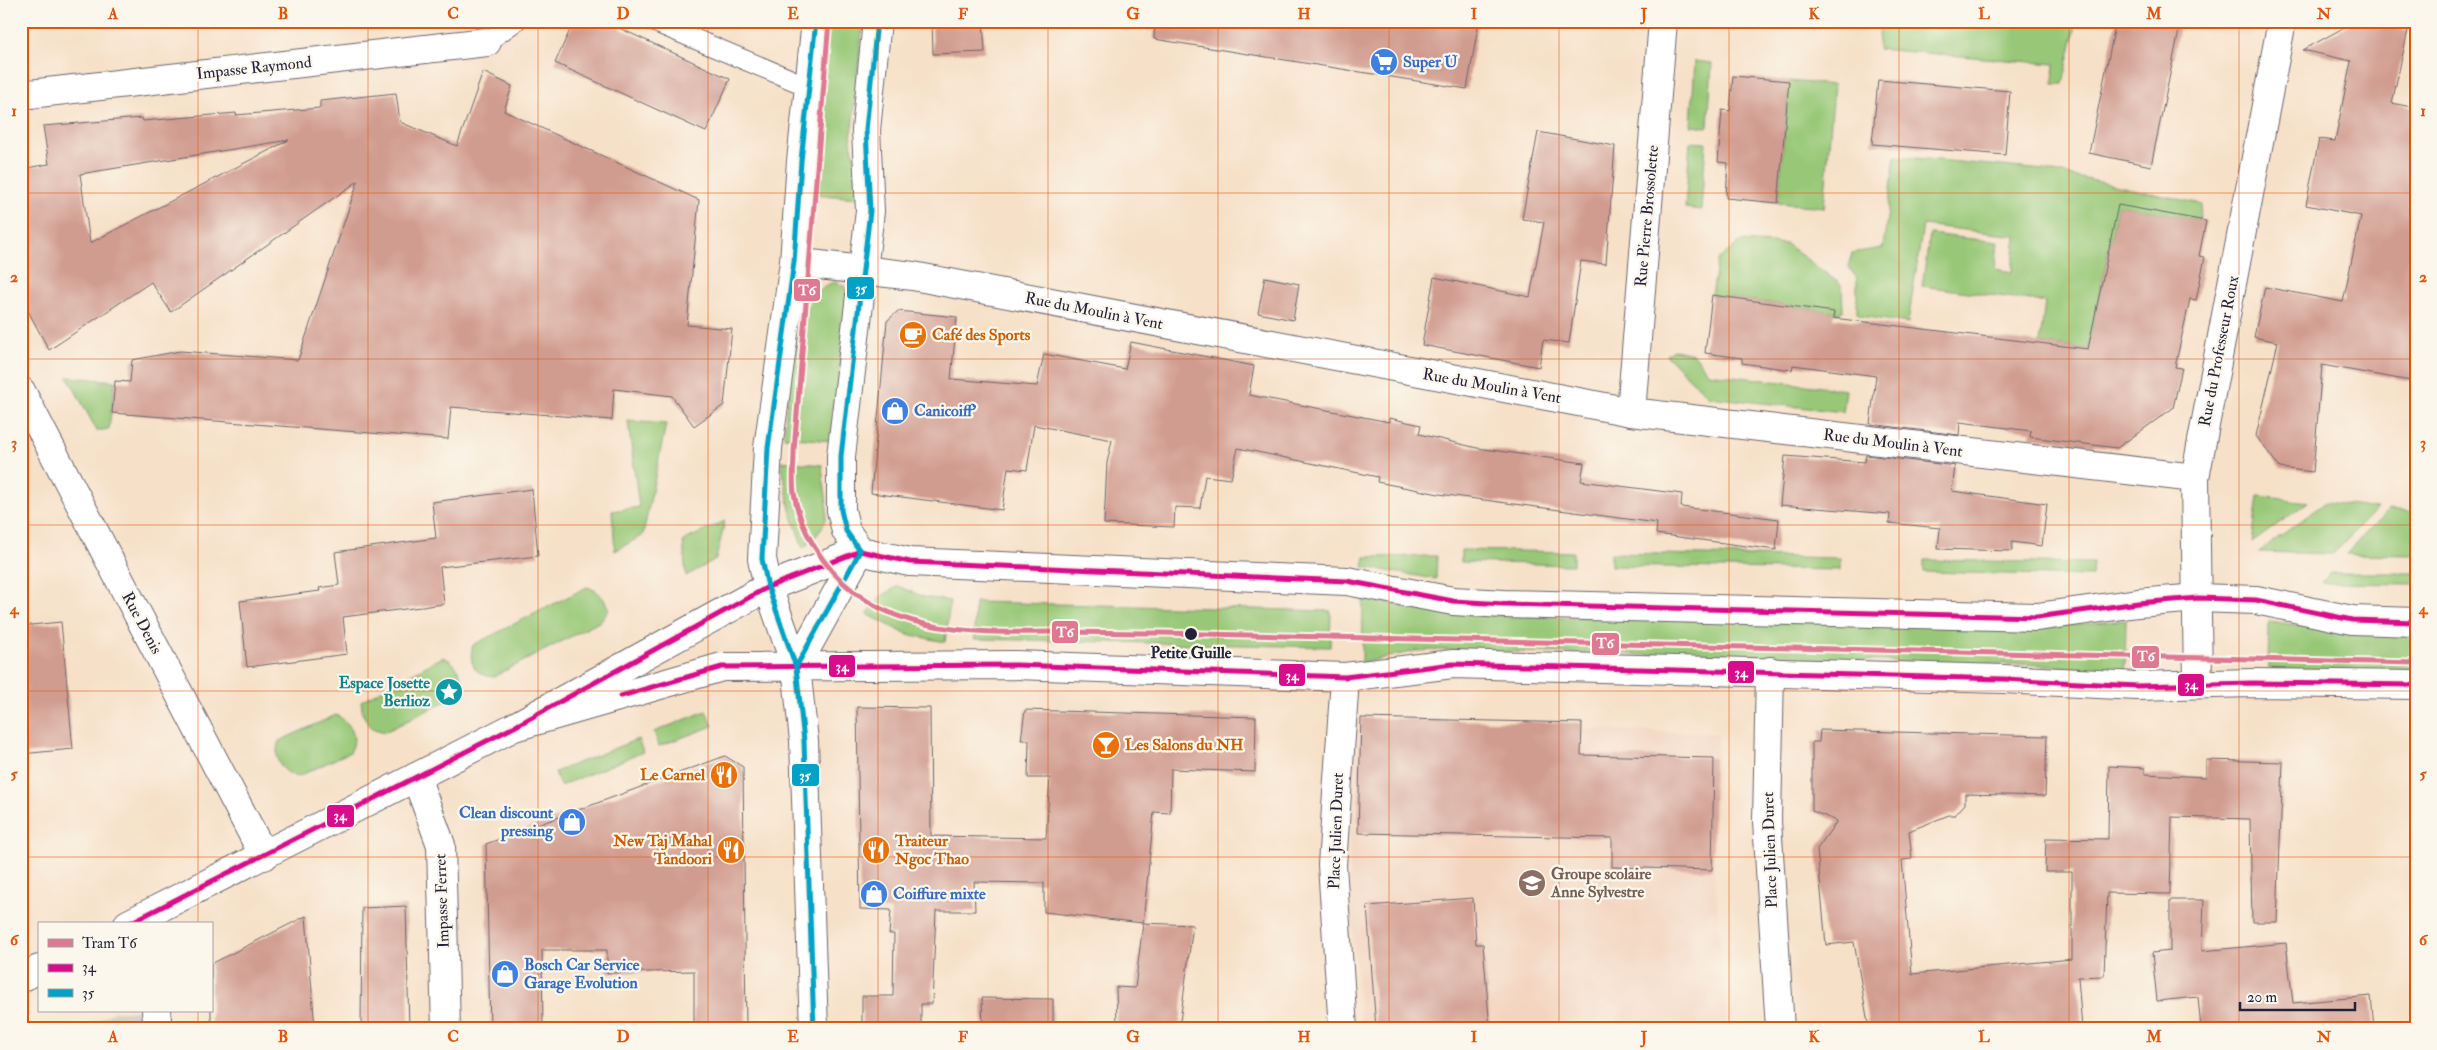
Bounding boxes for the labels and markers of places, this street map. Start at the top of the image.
supermarket icon: Super U [1369,47,1399,77]
place label: Super U [1403,52,1458,73]
cafe icon: Café des Sports [898,320,928,350]
place label: Café des Sports [932,325,1031,346]
shop icon: Canicoiff' [880,396,910,426]
place label: Canicoiff' [914,401,977,421]
marker: Petite Guille [1183,626,1199,642]
place label: Petite Guille [1150,643,1232,663]
place label: Espace Josette Berlioz [339,673,430,711]
place icon: Espace Josette Berlioz [434,677,464,707]
bar icon: Les Salons du NH [1091,730,1121,760]
place label: Les Salons du NH [1125,735,1243,755]
restaurant icon: Le Carnel [709,760,739,790]
place label: Le Carnel [640,765,706,785]
place label: Clean discount pressing [459,803,554,842]
shop icon: Clean discount pressing [557,807,587,837]
place label: New Taj Mahal Tandoori [612,831,713,869]
place label: Traiteur Ngoc Thao [894,831,969,870]
restaurant icon: New Taj Mahal Tandoori [716,835,746,865]
restaurant icon: Traiteur Ngoc Thao [861,835,891,865]
place label: Groupe scolaire Anne Sylvestre [1550,864,1652,903]
school or university icon: Groupe scolaire Anne Sylvestre [1517,868,1547,898]
shop icon: Coiffure mixte [859,879,889,909]
place label: Coiffure mixte [893,884,986,904]
place label: Bosch Car Service Garage Evolution [524,955,640,994]
shop icon: Bosch Car Service Garage Evolution [490,959,520,989]

